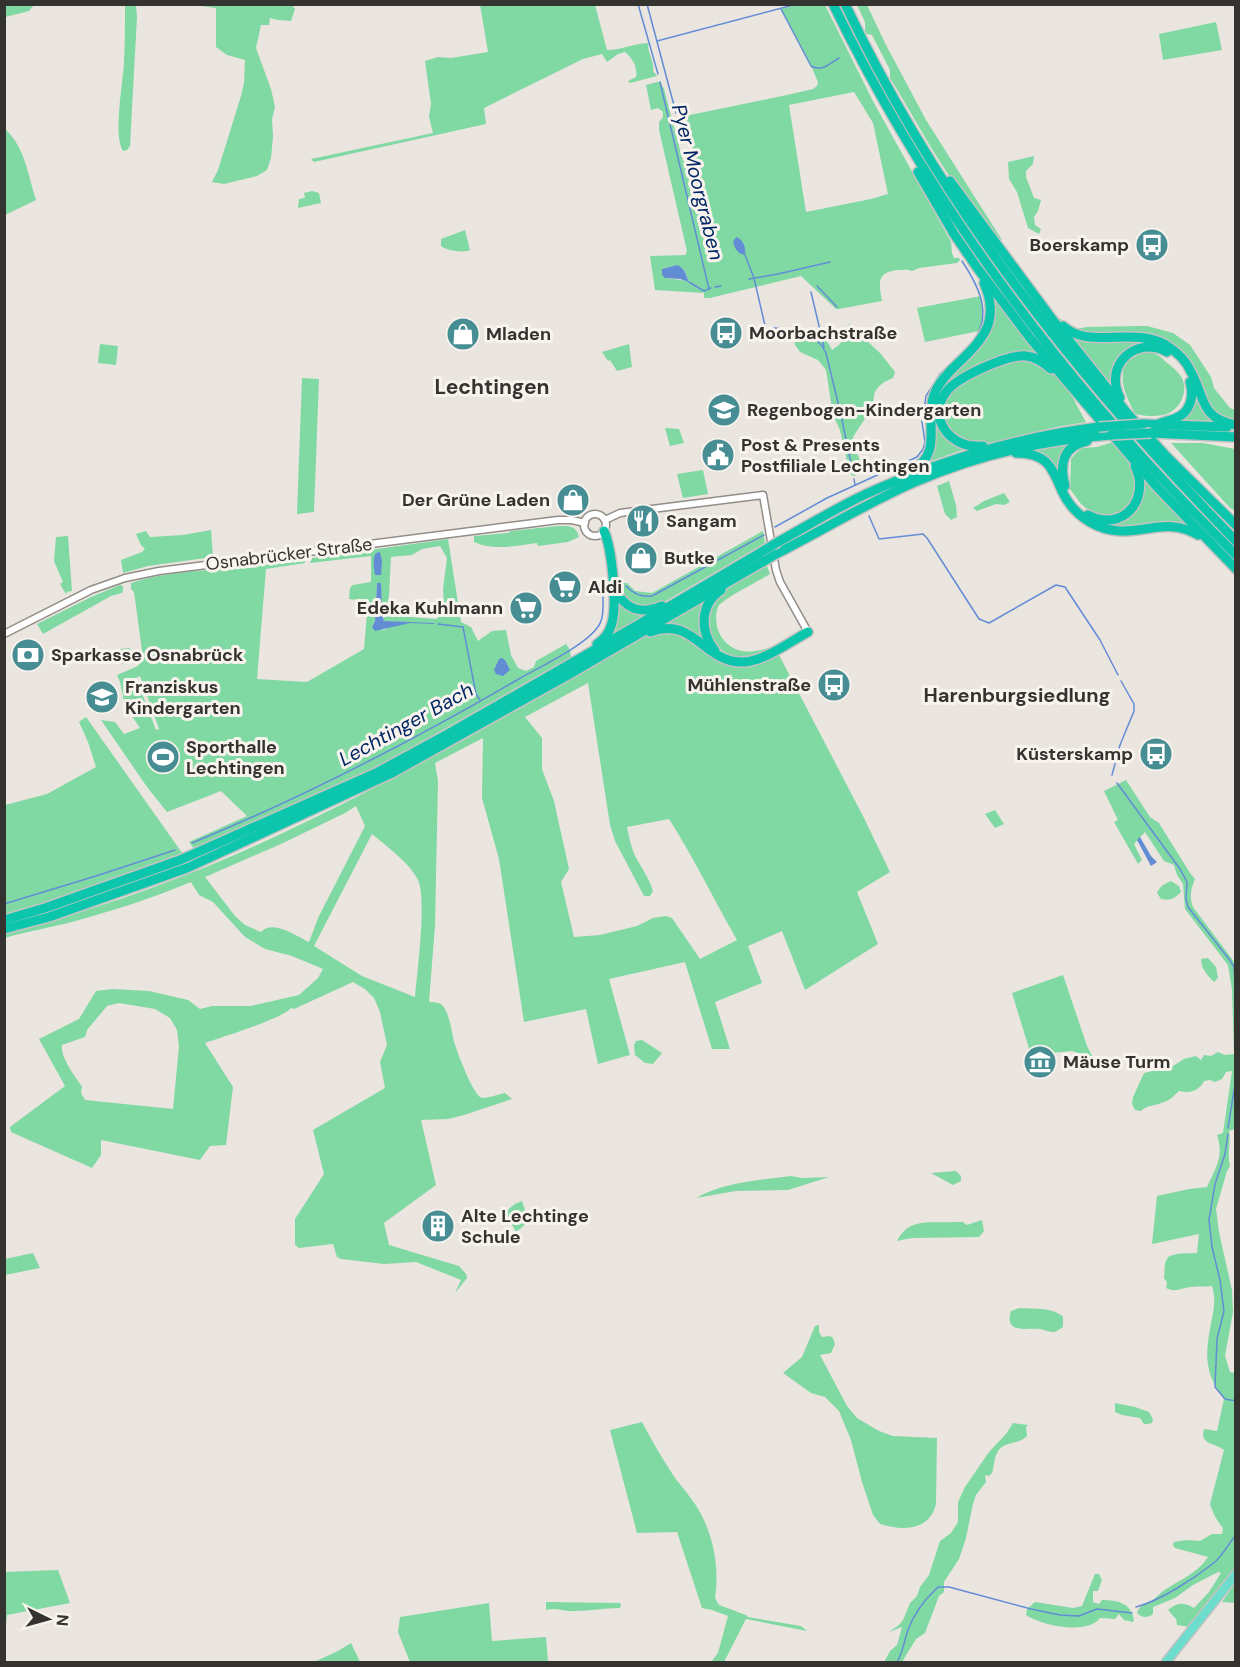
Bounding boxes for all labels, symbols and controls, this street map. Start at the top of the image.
water label: Pyer Moorgraben [666,101,730,263]
bus stop icon: Boerskamp [1134,227,1170,263]
place label: Boerskamp [1029,233,1129,257]
bus stop icon: Moorbachstraße [708,315,744,351]
shop icon: Mladen [445,316,481,352]
place label: Moorbachstraße [749,321,897,345]
place label: Mladen [486,322,551,346]
district label: Lechtingen [434,373,550,401]
school or university icon: Regenbogen-Kindergarten [706,392,742,428]
place label: Regenbogen-Kindergarten [747,398,981,422]
place label: Post & Presents Postfiliale Lechtingen [741,433,929,478]
public building icon: Post & Presents Postfiliale Lechtingen [700,437,736,473]
shop icon: Der Grüne Laden [555,482,591,518]
place label: Der Grüne Laden [402,488,550,512]
restaurant icon: Sangam [625,503,661,539]
place label: Sangam [666,509,737,533]
street label: Osnabrücker Straße [204,532,374,576]
shop icon: Butke [623,540,659,576]
place label: Butke [664,546,715,570]
supermarket icon: Aldi [547,569,583,605]
place label: Aldi [588,575,622,599]
supermarket icon: Edeka Kuhlmann [508,590,544,626]
place label: Edeka Kuhlmann [357,596,503,620]
bank icon: Sparkasse Osnabrück [10,637,46,673]
place label: Sparkasse Osnabrück [51,643,244,667]
bus stop icon: Mühlenstraße [816,667,852,703]
place label: Mühlenstraße [688,673,811,697]
place label: Franziskus Kindergarten [125,675,241,720]
water label: Lechtinger Bach [334,676,478,772]
school or university icon: Franziskus Kindergarten [84,679,120,715]
district label: Harenburgsiedlung [924,682,1111,708]
place label: Sporthalle Lechtingen [186,735,285,780]
bus stop icon: Küsterskamp [1138,736,1174,772]
sports icon: Sporthalle Lechtingen [145,739,181,775]
place label: Küsterskamp [1016,742,1133,766]
museum icon: Mäuse Turm [1022,1044,1058,1080]
place label: Mäuse Turm [1063,1050,1170,1074]
place label: Alte Lechtinge Schule [461,1204,589,1249]
building icon: Alte Lechtinge Schule [420,1208,456,1244]
north arrow [18,1589,78,1649]
text: N [51,1614,73,1627]

